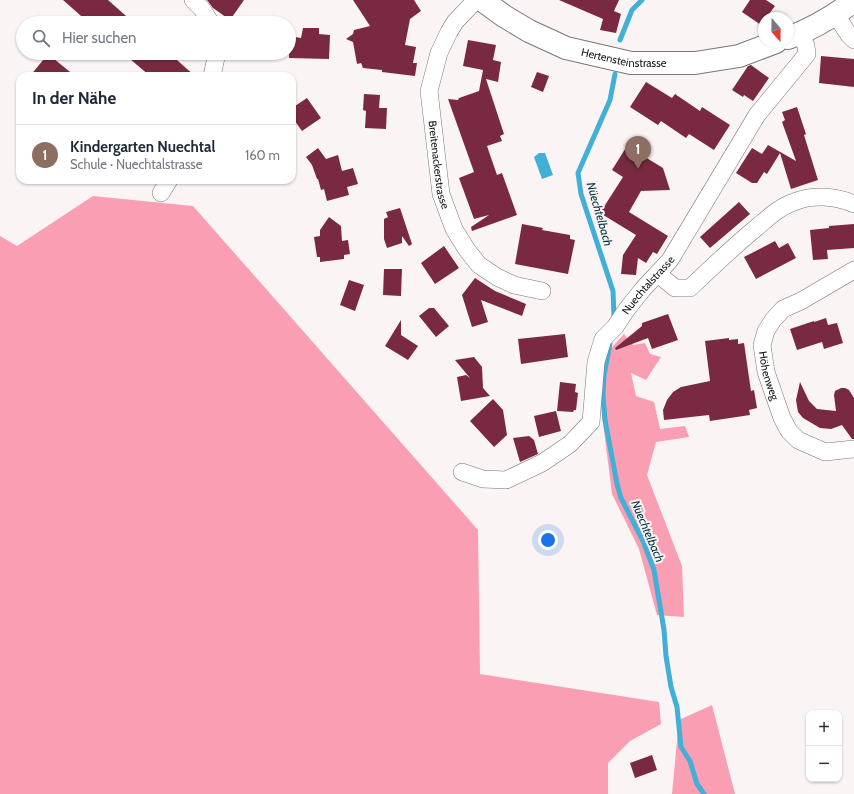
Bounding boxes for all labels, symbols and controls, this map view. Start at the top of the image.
north arrow [758,12,794,48]
search box [16,16,296,60]
icon: search [30,27,52,49]
text: Hier suchen [62,29,137,47]
street label: Hertensteinstrasse [580,45,667,70]
text: In der Nähe [32,88,116,108]
street label: Breitenackerstrasse [425,120,453,211]
pin: 1 [625,136,651,169]
text: Kindergarten Nuechtal [70,138,215,156]
text: 1 [43,147,47,163]
text: 160 m [245,147,280,163]
text: Schule · Nuechtalstrasse [70,156,202,172]
water label: Nüechtelbach [584,180,616,248]
street label: Nuechtalstrasse [619,253,678,317]
street label: Höhenweg [756,350,782,403]
water label: Nüechtelbach [628,498,668,564]
your location [538,530,558,550]
map controls [806,710,842,782]
button: + [806,710,842,746]
button: − [806,746,842,782]

